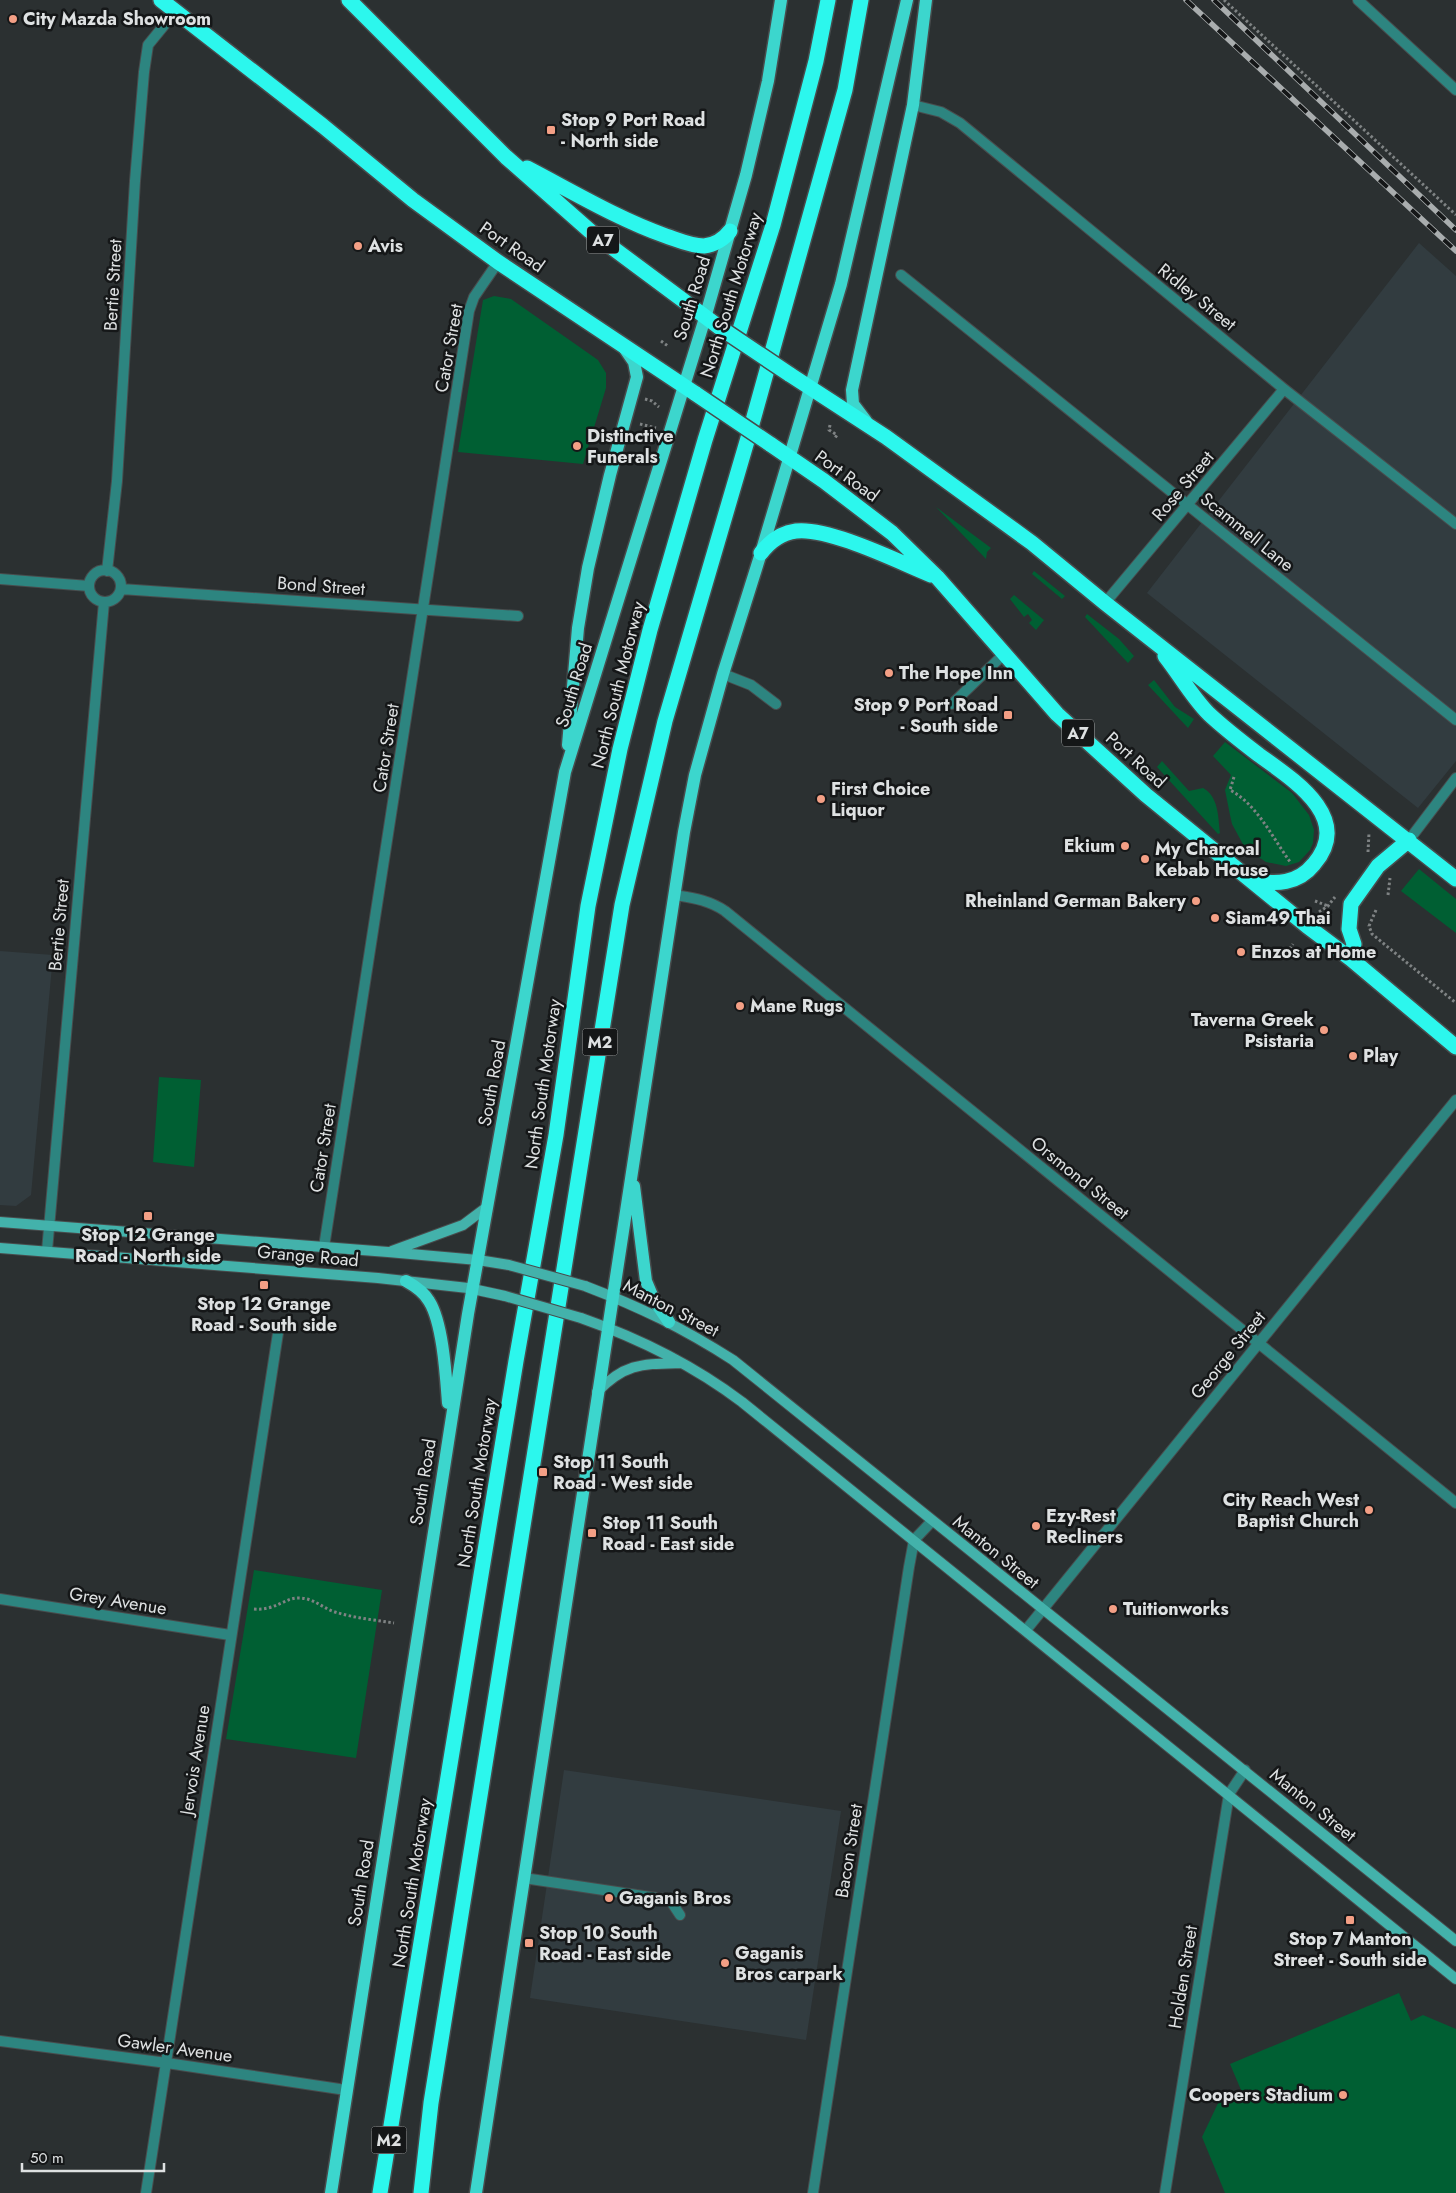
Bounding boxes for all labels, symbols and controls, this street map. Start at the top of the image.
place label: City Mazda Showroom [23,6,211,32]
marker: City Mazda Showroom [7,13,19,25]
place label: Stop 9 Port Road - North side [561,107,705,154]
marker: Stop 9 Port Road - North side [545,124,557,136]
street label: North South Motorway [694,209,769,381]
street label: Port Road [474,215,550,279]
road number: A7 [587,226,619,254]
place label: Avis [367,233,403,259]
street label: Bertie Street [98,238,128,332]
marker: Avis [352,240,364,252]
street label: South Road [667,253,717,343]
street label: Ridley Street [1152,257,1242,337]
street label: Cator Street [428,301,470,394]
place label: Distinctive Funerals [587,423,674,470]
marker: Distinctive Funerals [571,440,583,452]
street label: Port Road [809,444,885,508]
street label: Rose Street [1146,445,1221,527]
street label: Scammell Lane [1195,486,1299,578]
street label: Bond Street [276,570,366,602]
street label: North South Motorway [585,599,651,771]
street label: South Road [549,640,599,730]
place label: The Hope Inn [899,660,1013,686]
marker: The Hope Inn [883,667,895,679]
place label: Stop 9 Port Road - South side [854,692,998,739]
street label: Cator Street [366,701,406,794]
marker: Stop 9 Port Road - South side [1002,709,1014,721]
road number: A7 [1062,720,1094,746]
street label: Port Road [1100,726,1172,794]
place label: First Choice Liquor [831,776,930,823]
marker: First Choice Liquor [815,793,827,805]
place label: Ekium [1064,833,1115,859]
place label: My Charcoal Kebab House [1155,836,1268,883]
marker: Ekium [1119,840,1131,852]
marker: My Charcoal Kebab House [1139,853,1151,865]
street label: Bertie Street [42,877,76,972]
place label: Rheinland German Bakery [965,888,1187,914]
marker: Rheinland German Bakery [1190,895,1202,907]
place label: Siam49 Thai [1225,905,1331,931]
marker: Siam49 Thai [1209,912,1221,924]
place label: Enzos at Home [1251,939,1376,965]
marker: Enzos at Home [1235,946,1247,958]
place label: Mane Rugs [750,993,843,1019]
street label: North South Motorway [518,997,568,1171]
marker: Mane Rugs [734,1000,746,1012]
place label: Taverna Greek Psistaria [1191,1007,1315,1054]
marker: Taverna Greek Psistaria [1318,1024,1330,1036]
road number: M2 [582,1028,618,1056]
street label: South Road [472,1038,512,1128]
place label: Play [1363,1043,1399,1069]
marker: Play [1347,1050,1359,1062]
street label: Cator Street [303,1101,343,1194]
street label: Orsmond Street [1025,1130,1135,1226]
marker: Stop 12 Grange Road - North side [142,1210,154,1222]
place label: Stop 12 Grange Road - North side [75,1222,221,1269]
street label: Grange Road [256,1239,360,1273]
street label: Manton Street [618,1273,724,1344]
marker: Stop 12 Grange Road - South side [258,1279,270,1291]
place label: Stop 12 Grange Road - South side [191,1291,337,1338]
street label: George Street [1184,1305,1272,1405]
street label: North South Motorway [451,1396,503,1570]
street label: South Road [403,1437,443,1527]
place label: Stop 11 South Road - West side [553,1449,693,1496]
marker: Stop 11 South Road - West side [537,1466,549,1478]
place label: City Reach West Baptist Church [1223,1487,1359,1534]
place label: Ezy-Rest Recliners [1046,1503,1123,1550]
marker: City Reach West Baptist Church [1363,1504,1375,1516]
street label: Manton Street [947,1509,1045,1595]
place label: Stop 11 South Road - East side [602,1510,734,1557]
marker: Ezy-Rest Recliners [1030,1520,1042,1532]
marker: Stop 11 South Road - East side [586,1527,598,1539]
street label: Grey Avenue [67,1580,169,1622]
place label: Tuitionworks [1123,1596,1229,1622]
marker: Tuitionworks [1107,1603,1119,1615]
street label: Jervois Avenue [173,1703,217,1819]
street label: Manton Street [1264,1762,1362,1848]
street label: North South Motorway [386,1796,438,1970]
street label: Bacon Street [829,1801,869,1900]
street label: South Road [341,1838,381,1928]
place label: Gaganis Bros [619,1885,731,1911]
marker: Gaganis Bros [603,1892,615,1904]
marker: Stop 7 Manton Street - South side [1344,1914,1356,1926]
place label: Stop 10 South Road - East side [539,1920,671,1967]
street label: Holden Street [1162,1923,1204,2030]
place label: Stop 7 Manton Street - South side [1273,1926,1427,1973]
marker: Stop 10 South Road - East side [523,1937,535,1949]
place label: Gaganis Bros carpark [735,1940,844,1987]
marker: Gaganis Bros carpark [719,1957,731,1969]
street label: Gawler Avenue [116,2027,234,2069]
place label: Coopers Stadium [1189,2082,1333,2108]
marker: Coopers Stadium [1337,2089,1349,2101]
road number: M2 [372,2126,406,2154]
scale bar [22,2140,165,2172]
text: 50 m [30,2147,64,2169]

